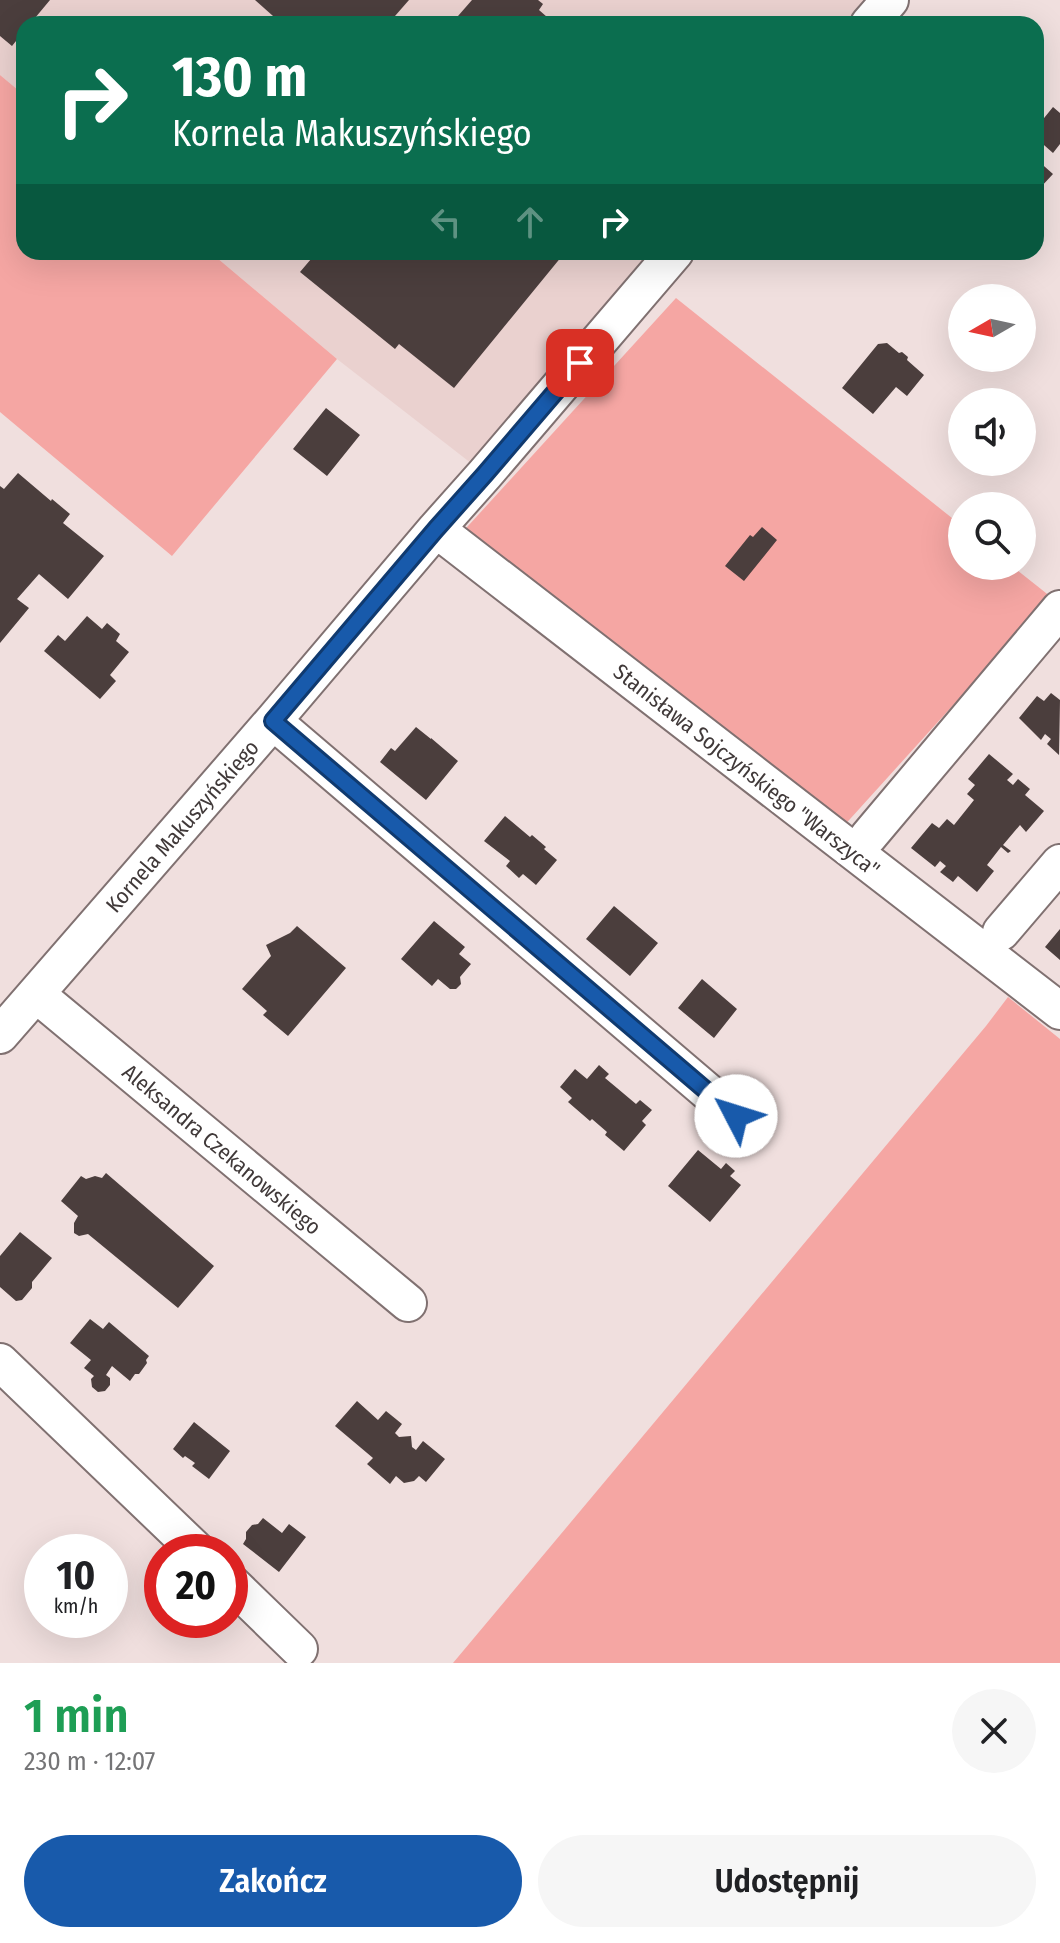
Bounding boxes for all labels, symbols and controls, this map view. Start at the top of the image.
text: 130 m [172,44,307,111]
icon: right [40,48,144,152]
text: Kornela Makuszyńskiego [172,112,532,156]
icon: left [424,200,468,244]
icon: ahead [508,200,552,244]
icon: right [592,200,636,244]
north arrow [948,284,1036,372]
map controls [948,284,1036,580]
pin [546,329,614,397]
icon: arrive [558,341,602,385]
button: sound [948,388,1036,476]
button: search [948,492,1036,580]
street label: Stanisława Sojczyńskiego "Warszyca" [608,658,885,883]
street label: Kornela Makuszyńskiego [100,735,265,918]
street label: Aleksandra Czekanowskiego [117,1058,327,1240]
position arrow [694,1074,778,1158]
speed limit sign: 20 [144,1534,248,1638]
text: 10 [57,1552,95,1600]
text: km/h [54,1594,98,1618]
text: 1 min [24,1687,129,1745]
button: close [952,1689,1036,1773]
text: 230 m · 12:07 [24,1746,155,1777]
button: Zakończ [24,1835,522,1927]
button: Udostępnij [538,1835,1036,1927]

